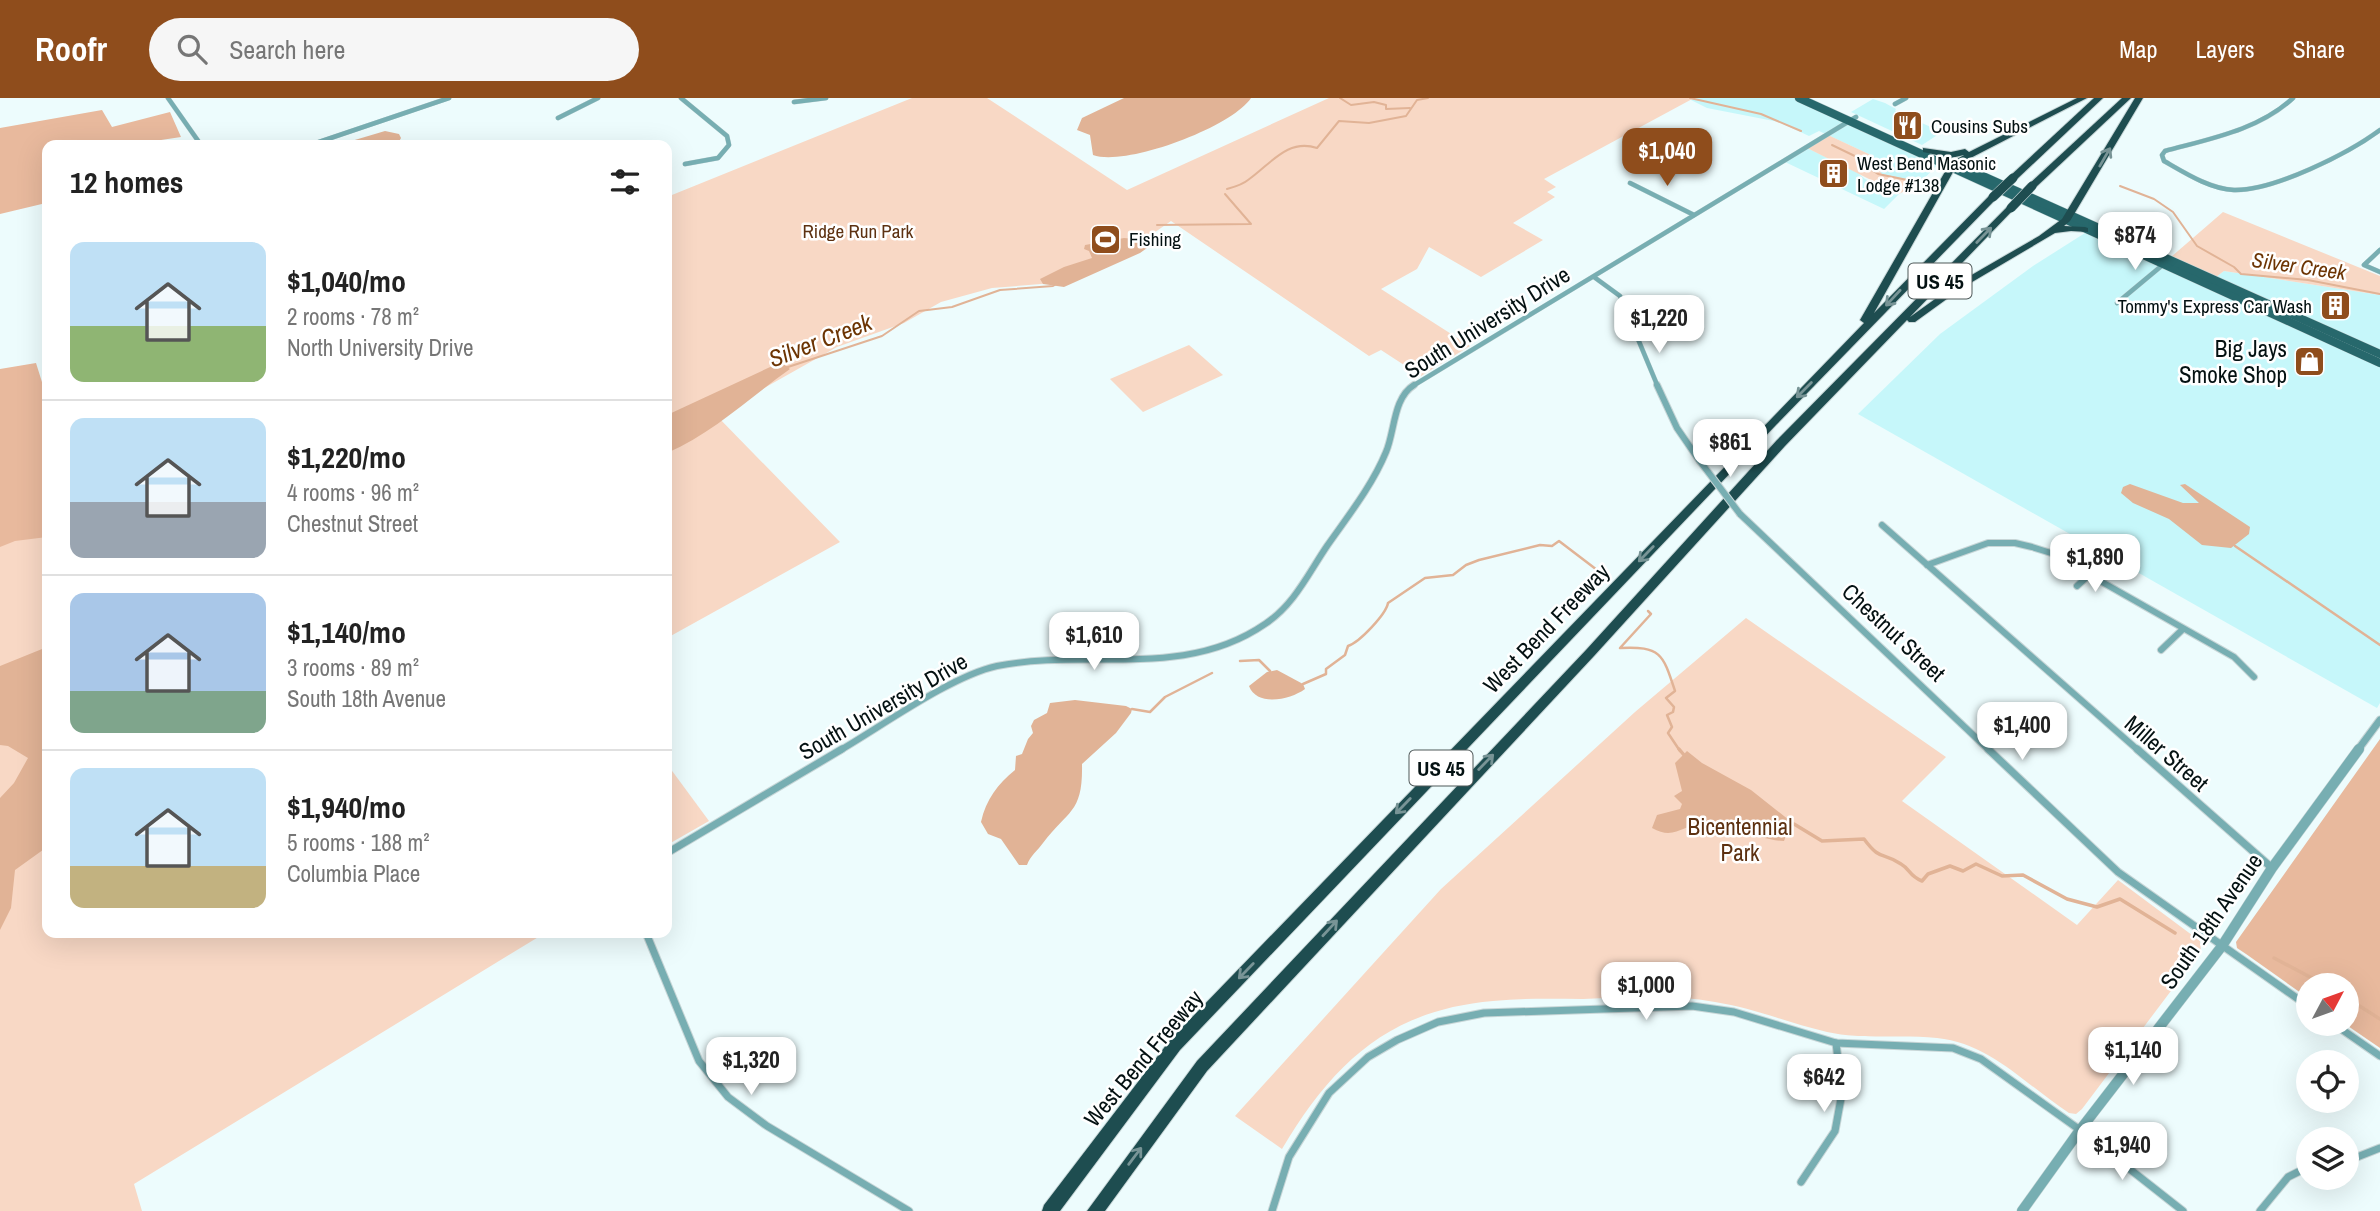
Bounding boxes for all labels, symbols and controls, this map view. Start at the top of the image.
search box [149,18,639,81]
text: Roofr [35,27,107,71]
icon: search [173,30,211,68]
text: Search here [229,32,345,67]
text: Map [2119,33,2157,65]
text: Layers [2195,33,2254,65]
text: Share [2292,33,2345,65]
restaurant icon: Cousins Subs [1891,109,1925,143]
place label: Cousins Subs [1931,113,2028,139]
pin: $1,040 [1610,129,1724,188]
text: $1,040 [1638,135,1696,166]
one-way arrow [2098,147,2112,167]
place label: West Bend Masonic Lodge #138 [1857,150,1996,198]
building icon: West Bend Masonic Lodge #138 [1817,157,1851,191]
text: 12 homes [70,162,184,202]
icon: filters [606,163,644,201]
pin: $874 [2094,212,2176,272]
park label: Ridge Run Park [803,218,914,244]
text: $874 [2114,219,2156,250]
sports icon: Fishing [1089,222,1123,256]
place label: Fishing [1129,226,1181,252]
one-way arrow [1975,227,1992,244]
water label: Silver Creek [2250,245,2349,287]
street label: South University Drive [1398,259,1576,385]
text: $1,040/mo [287,261,406,301]
road number: US 45 [1909,264,1972,298]
icon: home [126,270,210,354]
one-way arrow [1885,289,1902,306]
building icon: Tommy's Express Car Wash [2318,289,2352,323]
place label: Tommy's Express Car Wash [2117,293,2312,319]
pin: $1,220 [1602,296,1716,355]
text: 2 rooms · 78 m² [287,301,419,332]
text: $1,220 [1630,302,1688,333]
water label: Silver Creek [764,305,877,374]
text: North University Drive [287,332,474,363]
place label: Big Jays Smoke Shop [2179,333,2287,390]
shop icon: Big Jays Smoke Shop [2293,344,2327,378]
one-way arrow [1795,381,1812,398]
pin: $861 [1689,420,1771,479]
text: $861 [1709,426,1751,457]
text: $1,220/mo [287,437,406,477]
icon: home [126,446,210,530]
text: 4 rooms · 96 m² [287,477,419,508]
text: Chestnut Street [287,508,418,539]
pin: $1,890 [2038,534,2152,594]
text: $1,890 [2066,541,2124,572]
one-way arrow [1638,545,1655,562]
street label: West Bend Freeway [1476,556,1616,700]
street label: Chestnut Street [1836,576,1952,688]
text: $1,140/mo [287,612,406,652]
pin: $1,610 [1037,612,1151,672]
text: $1,610 [1065,619,1123,650]
icon: home [126,621,210,705]
street label: South University Drive [793,645,973,767]
text: 3 rooms · 89 m² [287,652,419,683]
text: South 18th Avenue [287,683,446,714]
pin: $1,400 [1965,702,2079,762]
street label: Miller Street [2118,708,2216,798]
text: $1,400 [1993,709,2051,740]
road number: US 45 [1410,750,1472,786]
one-way arrow [1478,754,1495,771]
text: $1,940/mo [287,787,406,827]
icon: home [126,796,210,880]
one-way arrow [1395,797,1412,814]
park label: Bicentennial Park [1688,811,1792,868]
text: 5 rooms · 188 m² [287,827,430,858]
street label: South 18th Avenue [2153,847,2269,995]
text: Columbia Place [287,858,420,889]
one-way arrow [1322,920,1339,937]
one-way arrow [1238,962,1255,979]
pin: $1,000 [1589,962,1703,1022]
text: $1,000 [1617,969,1675,1000]
north arrow [2296,973,2359,1036]
map controls [2296,973,2359,1190]
street label: West Bend Freeway [1077,983,1210,1133]
pin: $1,140 [2076,1028,2190,1087]
text: $1,140 [2104,1034,2162,1065]
pin: $1,320 [694,1038,808,1097]
text: $1,320 [722,1044,780,1075]
button: locate [2296,1050,2359,1113]
pin: $642 [1783,1054,1865,1114]
text: $642 [1803,1061,1845,1092]
pin: $1,940 [2065,1122,2179,1182]
button: layers [2296,1127,2359,1190]
text: $1,940 [2093,1129,2151,1160]
one-way arrow [1127,1147,1142,1166]

